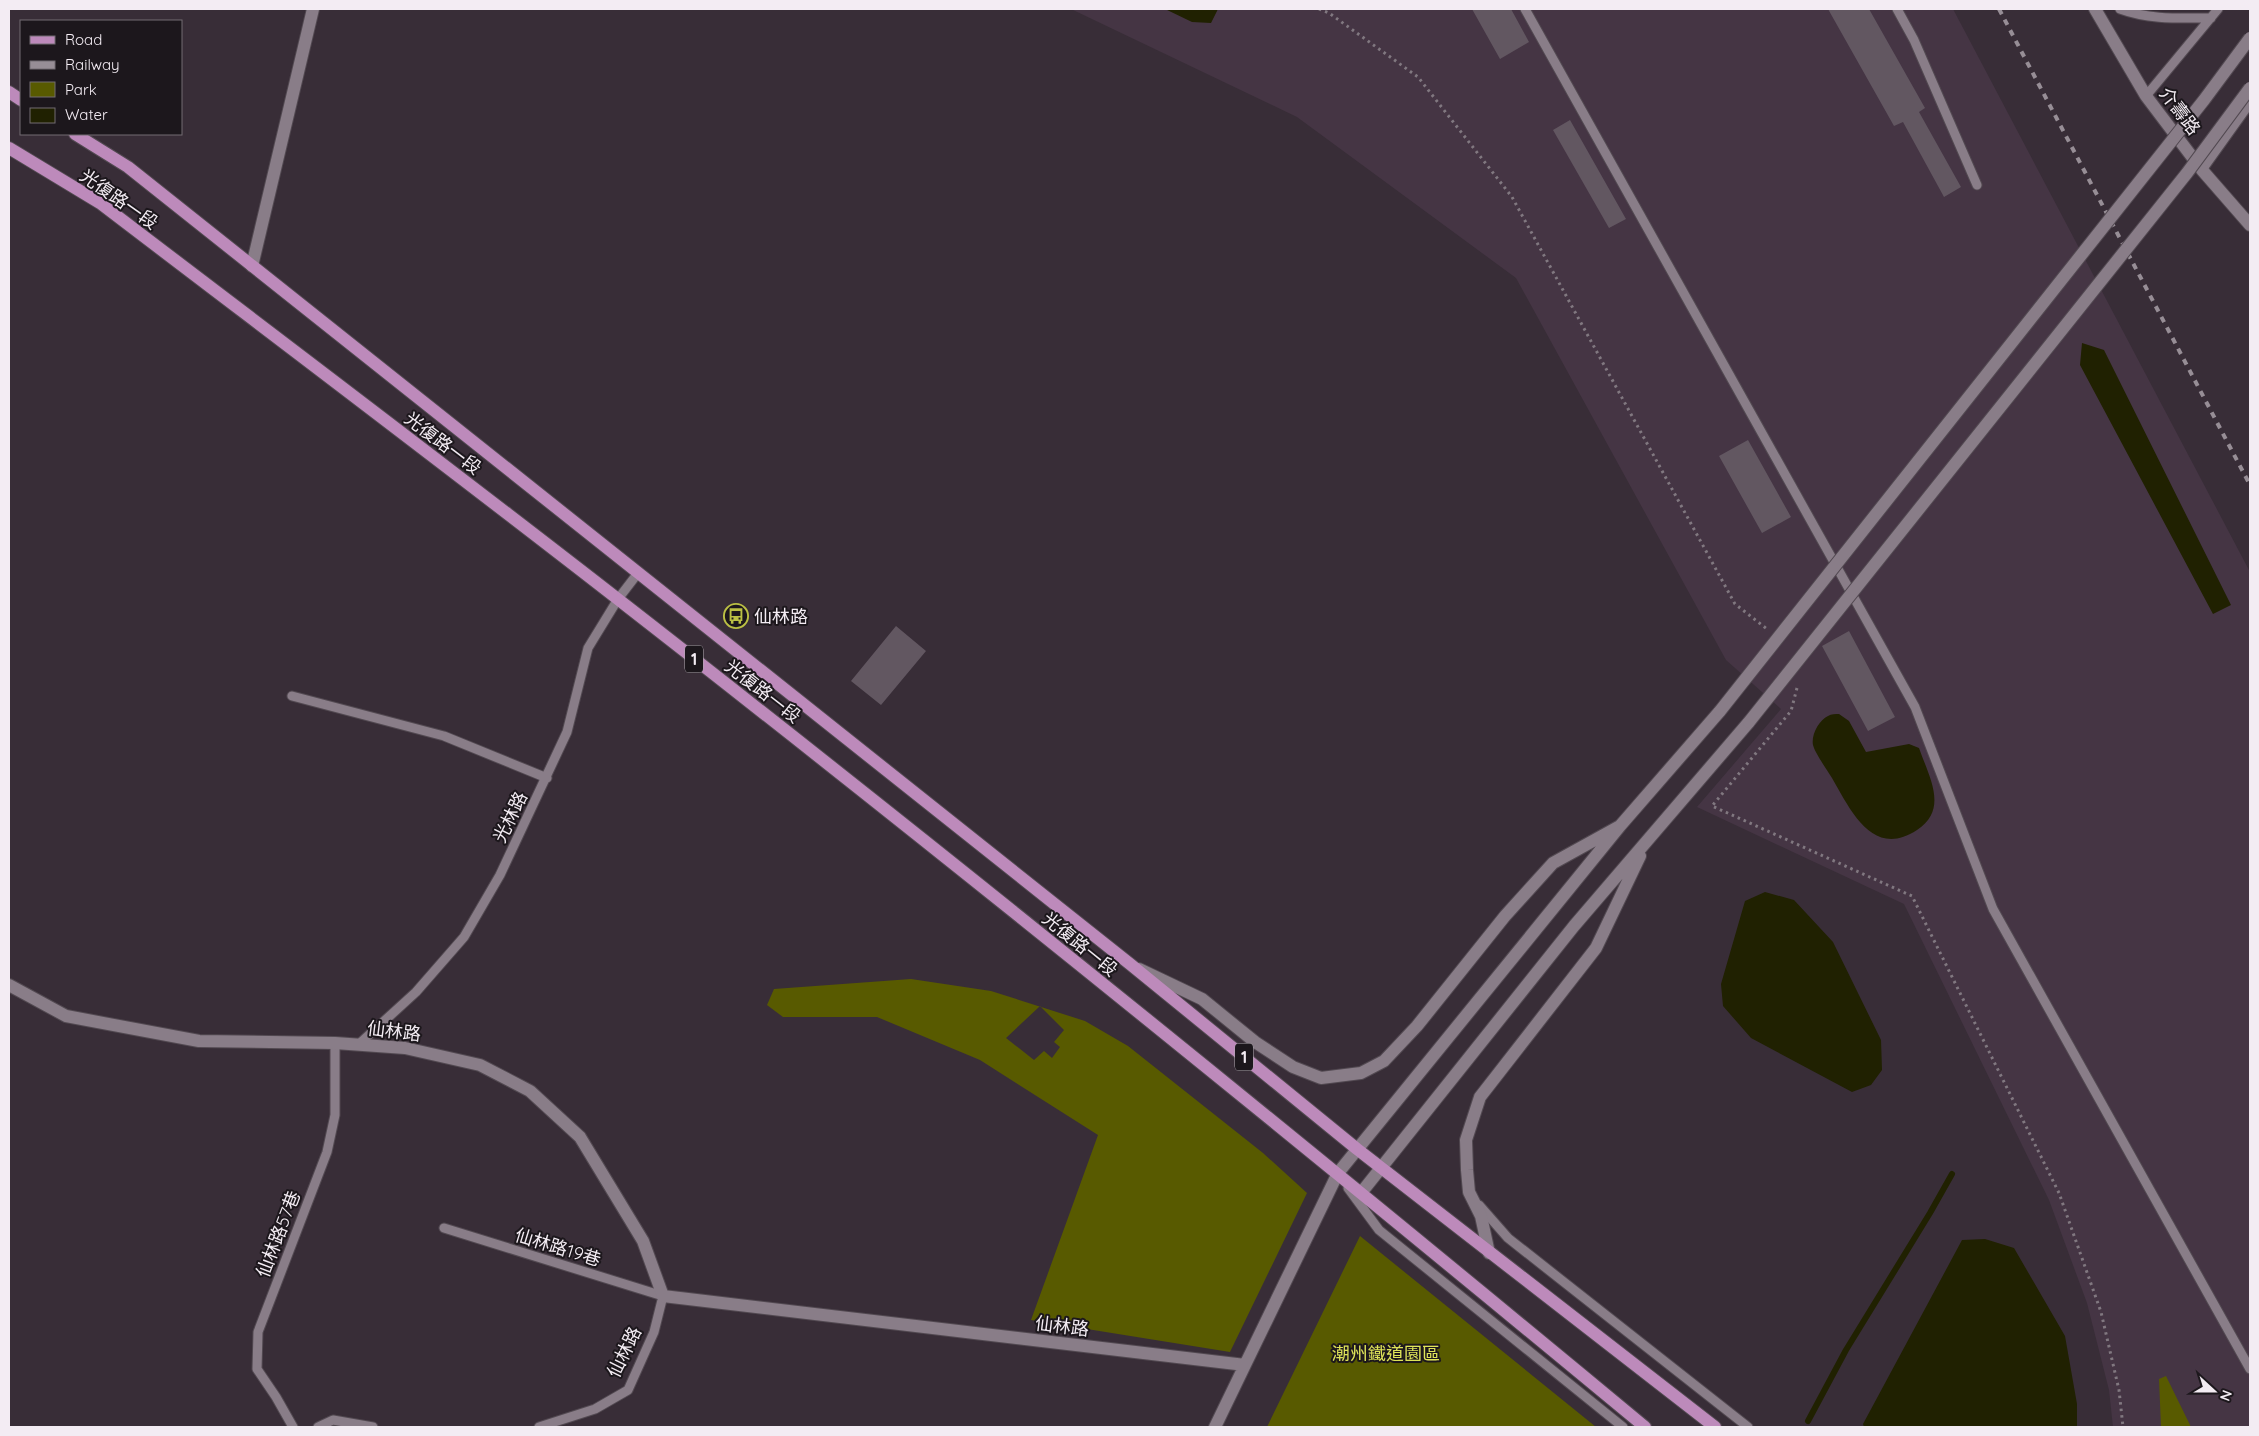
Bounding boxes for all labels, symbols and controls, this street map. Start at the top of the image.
legend [20,20,182,135]
text: Road [65,30,102,49]
text: Railway [65,55,120,74]
text: Park [65,80,97,99]
street label: 介壽路 [2155,83,2205,139]
text: Water [65,105,108,124]
street label: 光復路一段 [76,164,162,234]
street label: 光復路一段 [400,407,486,479]
bus stop icon: 仙林路 [723,603,749,629]
place label: 仙林路 [754,605,808,628]
road number: 1 [685,646,703,672]
street label: 光復路一段 [720,654,806,728]
street label: 光林路 [488,788,532,846]
street label: 光復路一段 [1038,907,1122,981]
street label: 仙林路 [366,1016,422,1046]
road number: 1 [1235,1044,1253,1070]
street label: 仙林路57巷 [251,1187,305,1281]
street label: 仙林路19巷 [512,1223,604,1271]
street label: 仙林路 [1034,1311,1090,1341]
street label: 仙林路 [602,1323,646,1381]
park label: 潮州鐵道園區 [1332,1342,1440,1365]
north arrow [2189,1366,2239,1416]
text: N [2216,1388,2236,1404]

